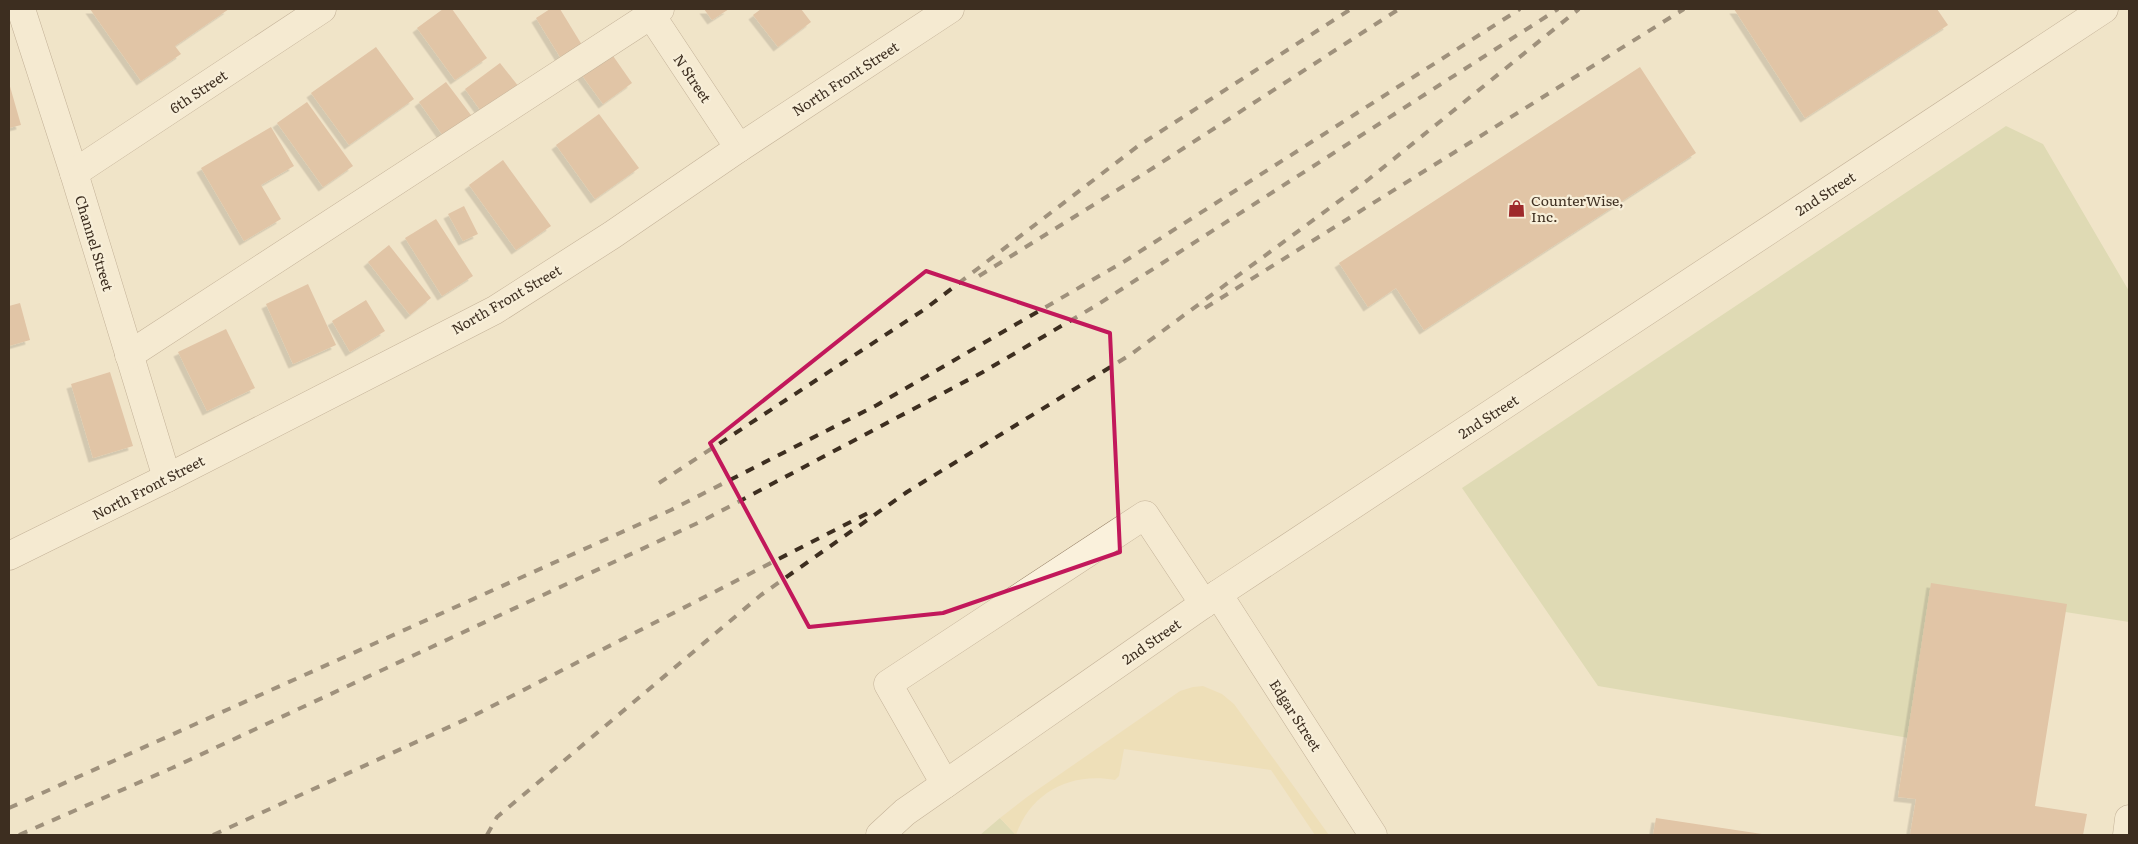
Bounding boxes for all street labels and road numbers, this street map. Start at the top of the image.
street label: North Front Street [788,36,903,120]
street label: N Street [669,50,717,106]
street label: 6th Street [165,64,231,118]
street label: 2nd Street [1791,166,1859,220]
street label: Channel Street [71,193,119,294]
street label: North Front Street [447,259,565,339]
street label: 2nd Street [1454,389,1522,443]
street label: North Front Street [88,450,208,524]
street label: 2nd Street [1118,613,1185,669]
street label: Edgar Street [1265,675,1327,755]

